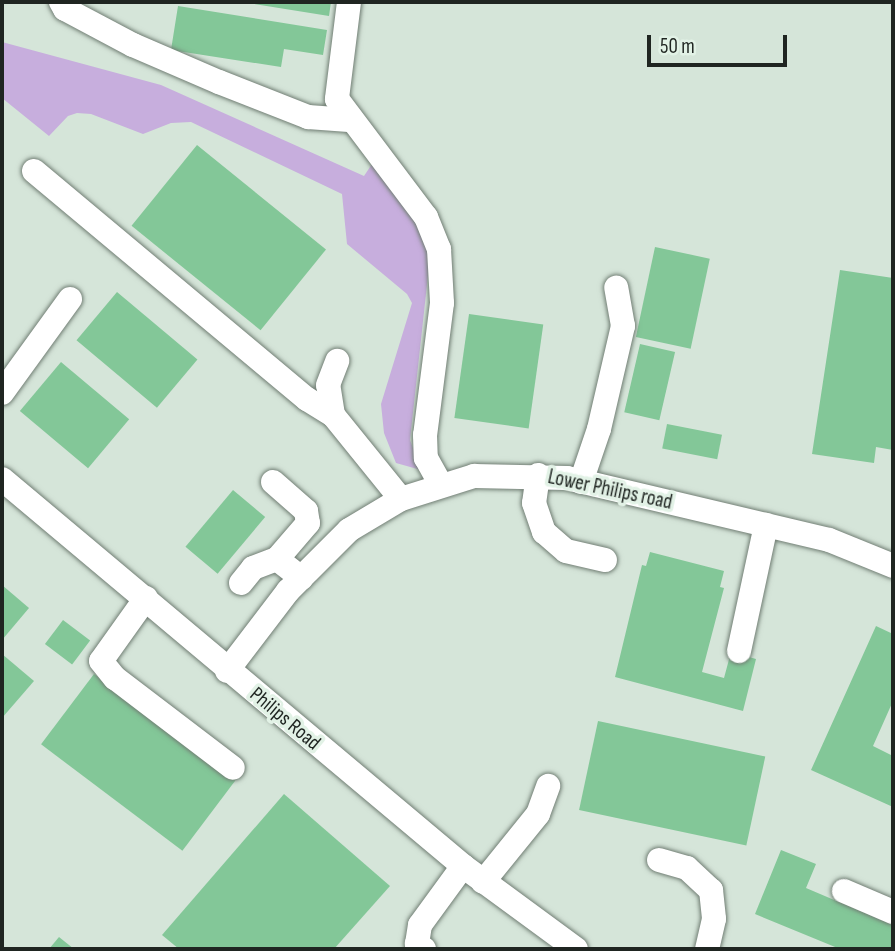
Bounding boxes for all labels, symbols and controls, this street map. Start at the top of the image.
scale bar [650,21,790,65]
text: 50 m [660,34,695,59]
street label: Lower Philips road [546,465,674,515]
street label: Philips Road [245,682,325,756]

